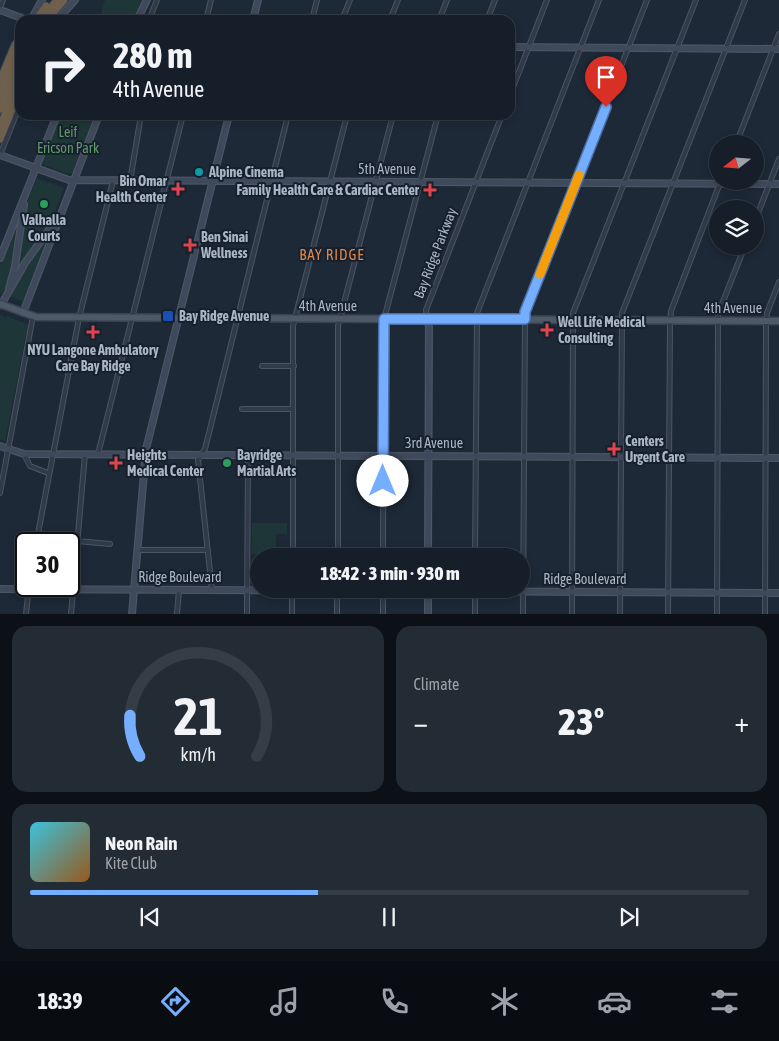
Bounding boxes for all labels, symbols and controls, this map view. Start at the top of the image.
icon: right [30,35,95,100]
text: 280 m [113,35,192,75]
pin [585,56,627,107]
icon: arrive [592,63,620,91]
text: 4th Avenue [113,76,204,102]
park label: Leif Ericson Park [37,124,99,156]
north arrow [709,135,764,190]
map controls [709,135,764,255]
street label: 5th Avenue [358,161,416,177]
place label: Alpine Cinema [208,164,284,180]
marker: Alpine Cinema [193,166,205,178]
place label: Bin Omar Health Center [96,173,168,205]
marker: Bin Omar Health Center [171,182,185,196]
place label: Family Health Care & Cardiac Center [236,182,420,198]
marker: Family Health Care & Cardiac Center [423,183,437,197]
marker: Valhalla Courts [38,198,50,210]
button: layers [709,200,764,255]
street label: Bay Ridge Parkway [410,205,460,300]
place label: Valhalla Courts [21,212,66,244]
place label: Ben Sinai Wellness [200,229,248,261]
marker: Ben Sinai Wellness [183,238,197,252]
district label: BAY RIDGE [299,246,365,263]
street label: 4th Avenue [299,298,357,314]
street label: 4th Avenue [704,300,762,316]
place label: Bay Ridge Avenue [179,308,269,324]
marker: Bay Ridge Avenue [161,309,175,323]
place label: Well Life Medical Consulting [557,314,645,346]
marker: Well Life Medical Consulting [540,323,554,337]
marker: NYU Langone Ambulatory Care Bay Ridge [86,325,100,339]
place label: NYU Langone Ambulatory Care Bay Ridge [27,342,159,374]
place label: Centers Urgent Care [625,433,685,465]
street label: 3rd Avenue [405,435,463,451]
marker: Centers Urgent Care [607,442,621,456]
place label: Heights Medical Center [127,447,205,479]
place label: Bayridge Martial Arts [237,447,296,479]
position arrow [356,454,408,506]
marker: Heights Medical Center [109,456,123,470]
marker: Bayridge Martial Arts [221,457,233,469]
speed limit sign: 30 [15,532,80,597]
text: 18:42 · 3 min · 930 m [320,562,460,584]
street label: Ridge Boulevard [138,569,222,585]
street label: Ridge Boulevard [543,571,627,587]
text: Climate [414,675,459,693]
text: 21 [173,686,222,746]
text: 23° [558,700,604,743]
text: − [414,706,428,738]
text: + [734,706,749,738]
text: km/h [180,744,215,765]
text: Neon Rain [105,832,177,854]
text: Kite Club [105,854,157,872]
icon: previous [136,903,164,931]
icon: pause [375,903,403,931]
icon: next [615,903,643,931]
icon: directions [158,984,193,1019]
icon: music [267,984,302,1019]
icon: phone [377,984,412,1019]
icon: climate [487,984,522,1019]
icon: car [597,984,632,1019]
icon: filters [707,984,742,1019]
text: 18:39 [37,988,83,1014]

